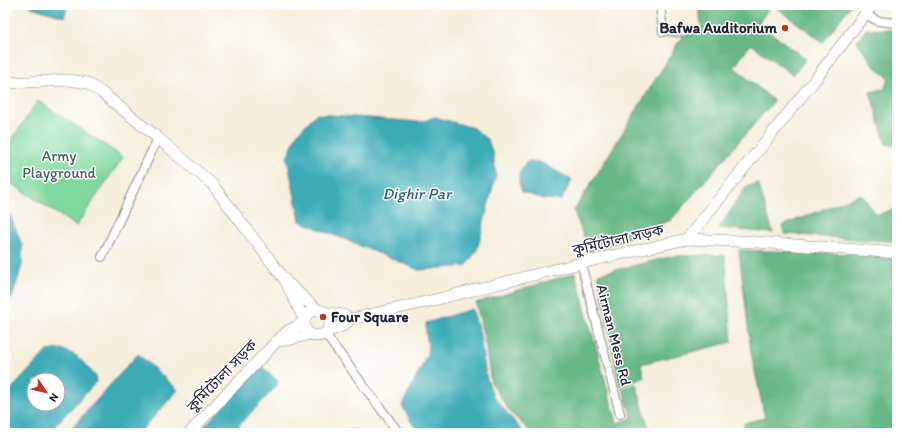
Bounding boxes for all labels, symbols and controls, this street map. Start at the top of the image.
place label: Bafwa Auditorium [659,19,777,37]
marker: Bafwa Auditorium [780,23,790,33]
park label: Army Playground [22,147,96,182]
water label: Dighir Par [383,184,453,203]
street label: কুর্মিটোলা সড়ক [570,221,666,259]
street label: Airman Mess Rd [593,282,635,388]
place label: Four Square [331,308,409,327]
marker: Four Square [318,312,328,322]
street label: কুর্মিটোলা সড়ক [182,336,262,417]
north arrow [26,372,66,412]
text: N [46,391,61,404]

